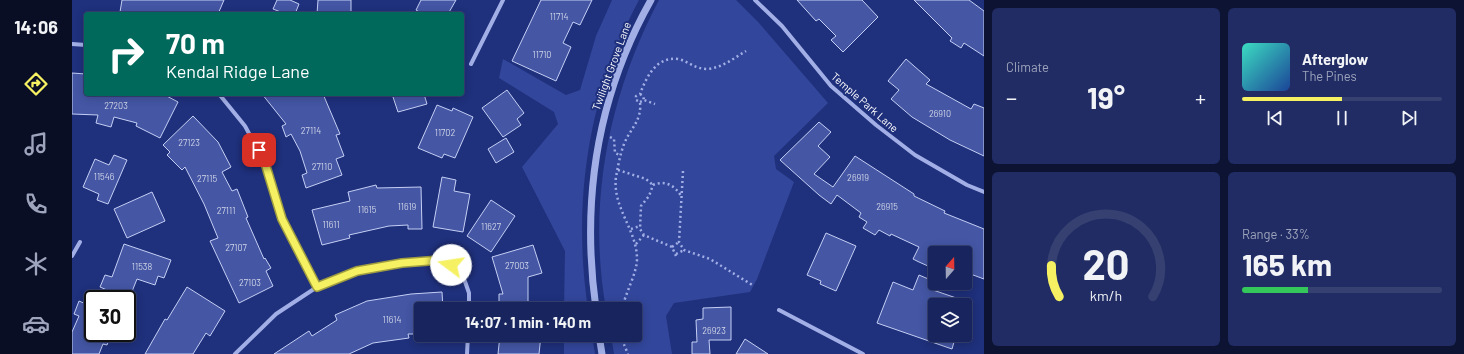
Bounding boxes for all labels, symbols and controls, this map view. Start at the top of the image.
house number: 11714 [550,11,568,22]
text: 14:06 [14,16,58,38]
street label: Twilight Grove Lane [589,20,633,112]
text: 70 m [166,26,225,60]
icon: right [100,28,152,80]
house number: 11710 [533,49,551,60]
text: Afterglow [1302,50,1368,68]
text: Climate [1006,59,1049,75]
text: Kendal Ridge Lane [166,60,310,82]
text: The Pines [1302,68,1357,84]
street label: Temple Park Lane [829,69,901,135]
icon: directions [22,70,50,98]
text: 19° [1087,79,1125,115]
text: − [1006,84,1017,110]
text: + [1195,84,1206,110]
house number: 27203 [104,100,128,111]
icon: previous [1264,107,1286,129]
icon: pause [1331,107,1353,129]
icon: next [1398,107,1420,129]
house number: 26910 [929,108,951,119]
house number: 27114 [301,125,321,136]
house number: 11702 [435,127,455,138]
icon: music [22,130,50,158]
pin [242,133,276,167]
house number: 27123 [178,137,200,148]
icon: arrive [248,139,270,161]
house number: 27110 [312,161,332,172]
house number: 11546 [94,171,115,182]
house number: 26919 [847,172,869,183]
house number: 27115 [197,173,217,184]
icon: phone [22,190,50,218]
house number: 11619 [398,201,417,212]
house number: 26915 [876,201,898,212]
house number: 11615 [358,204,377,215]
house number: 27111 [217,205,235,216]
house number: 11611 [322,219,340,230]
house number: 11627 [481,221,502,232]
text: Range · 33% [1242,226,1310,242]
text: 20 [1082,238,1130,288]
house number: 27107 [225,242,248,253]
position arrow [430,244,472,286]
north arrow [928,246,972,290]
map controls [928,246,972,342]
text: 165 km [1242,246,1332,282]
icon: climate [22,250,50,278]
house number: 27003 [505,260,529,271]
house number: 11538 [132,261,152,272]
house number: 27103 [239,277,261,288]
text: km/h [1090,287,1122,304]
speed limit sign: 30 [84,290,136,342]
button: layers [928,298,972,342]
icon: car [22,310,50,338]
text: 14:07 · 1 min · 140 m [465,313,591,331]
house number: 11614 [383,314,401,325]
house number: 26923 [702,325,726,336]

